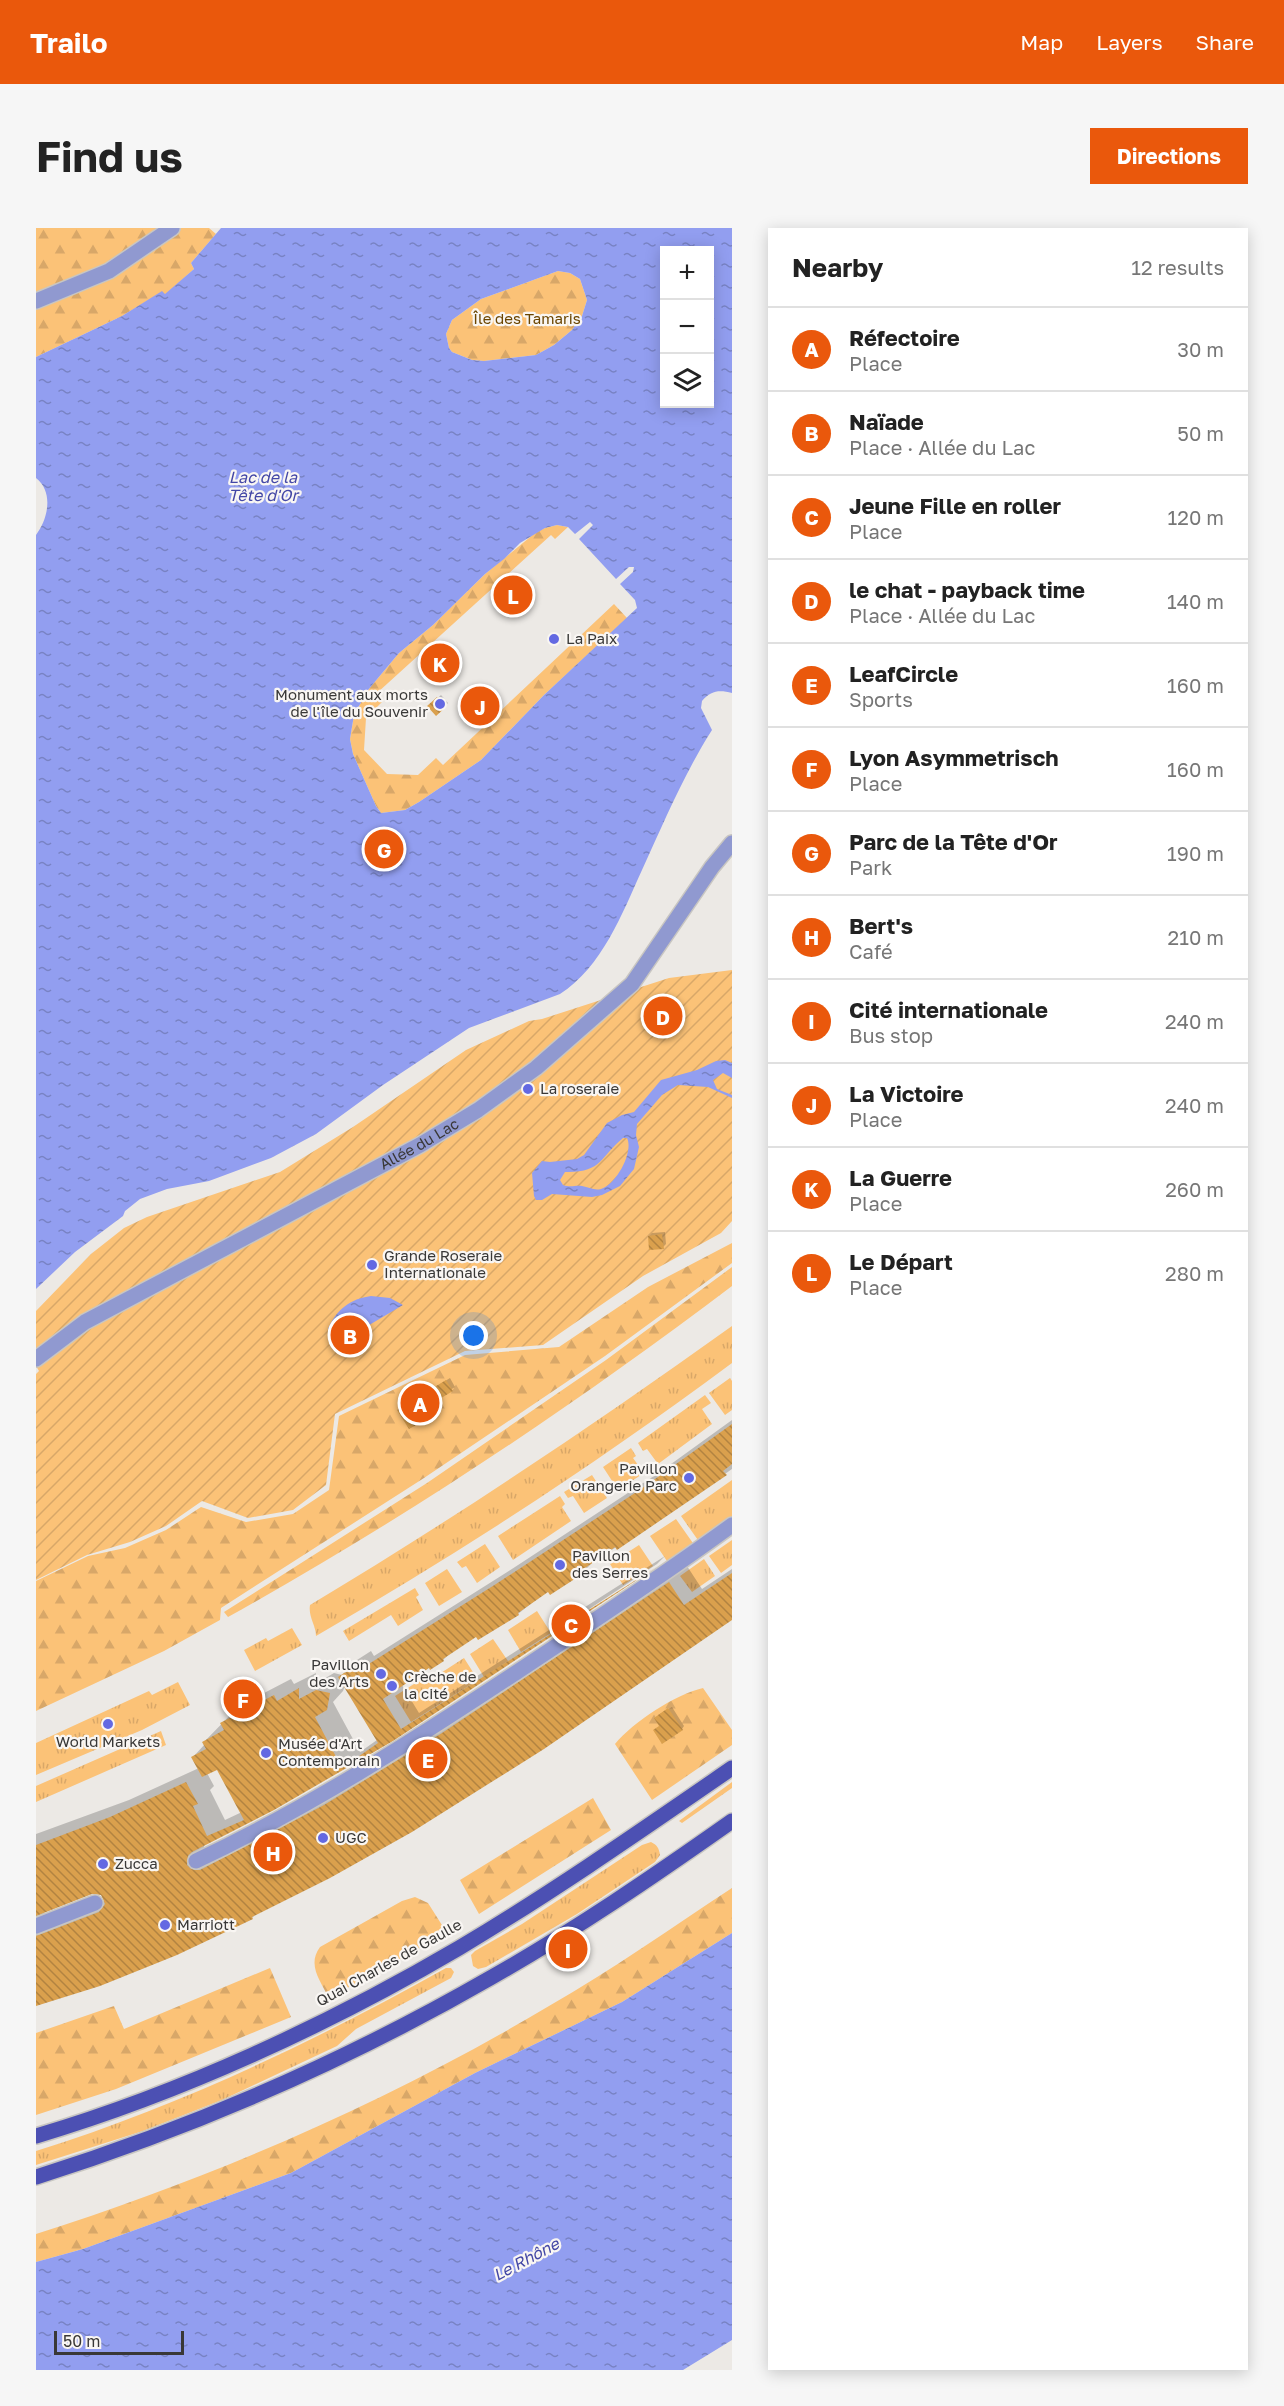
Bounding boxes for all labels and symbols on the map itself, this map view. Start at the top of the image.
park label: Île des Tamaris [472,309,581,327]
water label: Lac de la Tête d'Or [228,467,300,505]
pin: L [494,572,532,617]
place label: La Paix [566,629,617,647]
marker: La Paix [547,632,561,646]
pin: K [420,640,460,686]
pin: J [460,684,500,728]
place label: Monument aux morts de l'île du Souvenir [275,685,428,720]
marker: Monument aux morts de l'île du Souvenir [433,697,447,711]
pin: G [364,826,404,872]
pin: D [644,994,682,1038]
place label: La roseraie [540,1079,619,1097]
marker: La roseraie [521,1082,535,1096]
street label: Allée du Lac [376,1114,462,1173]
place label: Grande Roseraie Internationale [384,1246,503,1281]
marker: Grande Roseraie Internationale [365,1258,379,1272]
pin: B [330,1312,370,1358]
your location [459,1321,488,1350]
pin: A [400,1380,440,1426]
place label: Pavillon Orangerie Parc [570,1459,677,1494]
marker: Pavillon Orangerie Parc [682,1471,696,1485]
place label: Pavillon des Serres [572,1546,648,1581]
marker: Pavillon des Serres [553,1558,567,1572]
pin: C [552,1602,590,1646]
place label: Pavillon des Arts [309,1655,369,1690]
marker: Pavillon des Arts [374,1667,388,1681]
place label: Crèche de la cité [404,1667,477,1702]
pin: F [224,1676,262,1722]
marker: Crèche de la cité [385,1679,399,1693]
marker: World Markets [101,1717,115,1731]
place label: World Markets [56,1732,160,1750]
place label: Musée d'Art Contemporain [278,1734,380,1769]
pin: E [408,1736,448,1781]
marker: Musée d'Art Contemporain [259,1746,273,1760]
place label: UGC [335,1828,367,1846]
pin: H [254,1830,292,1874]
marker: UGC [316,1831,330,1845]
place label: Zucca [115,1854,158,1872]
marker: Zucca [96,1857,110,1871]
place label: Marriott [177,1915,235,1933]
street label: Quai Charles de Gaulle [313,1915,464,2010]
marker: Marriott [158,1918,172,1932]
pin: I [548,1926,588,1972]
water label: Le Rhône [490,2233,564,2285]
scale bar [54,2328,184,2356]

